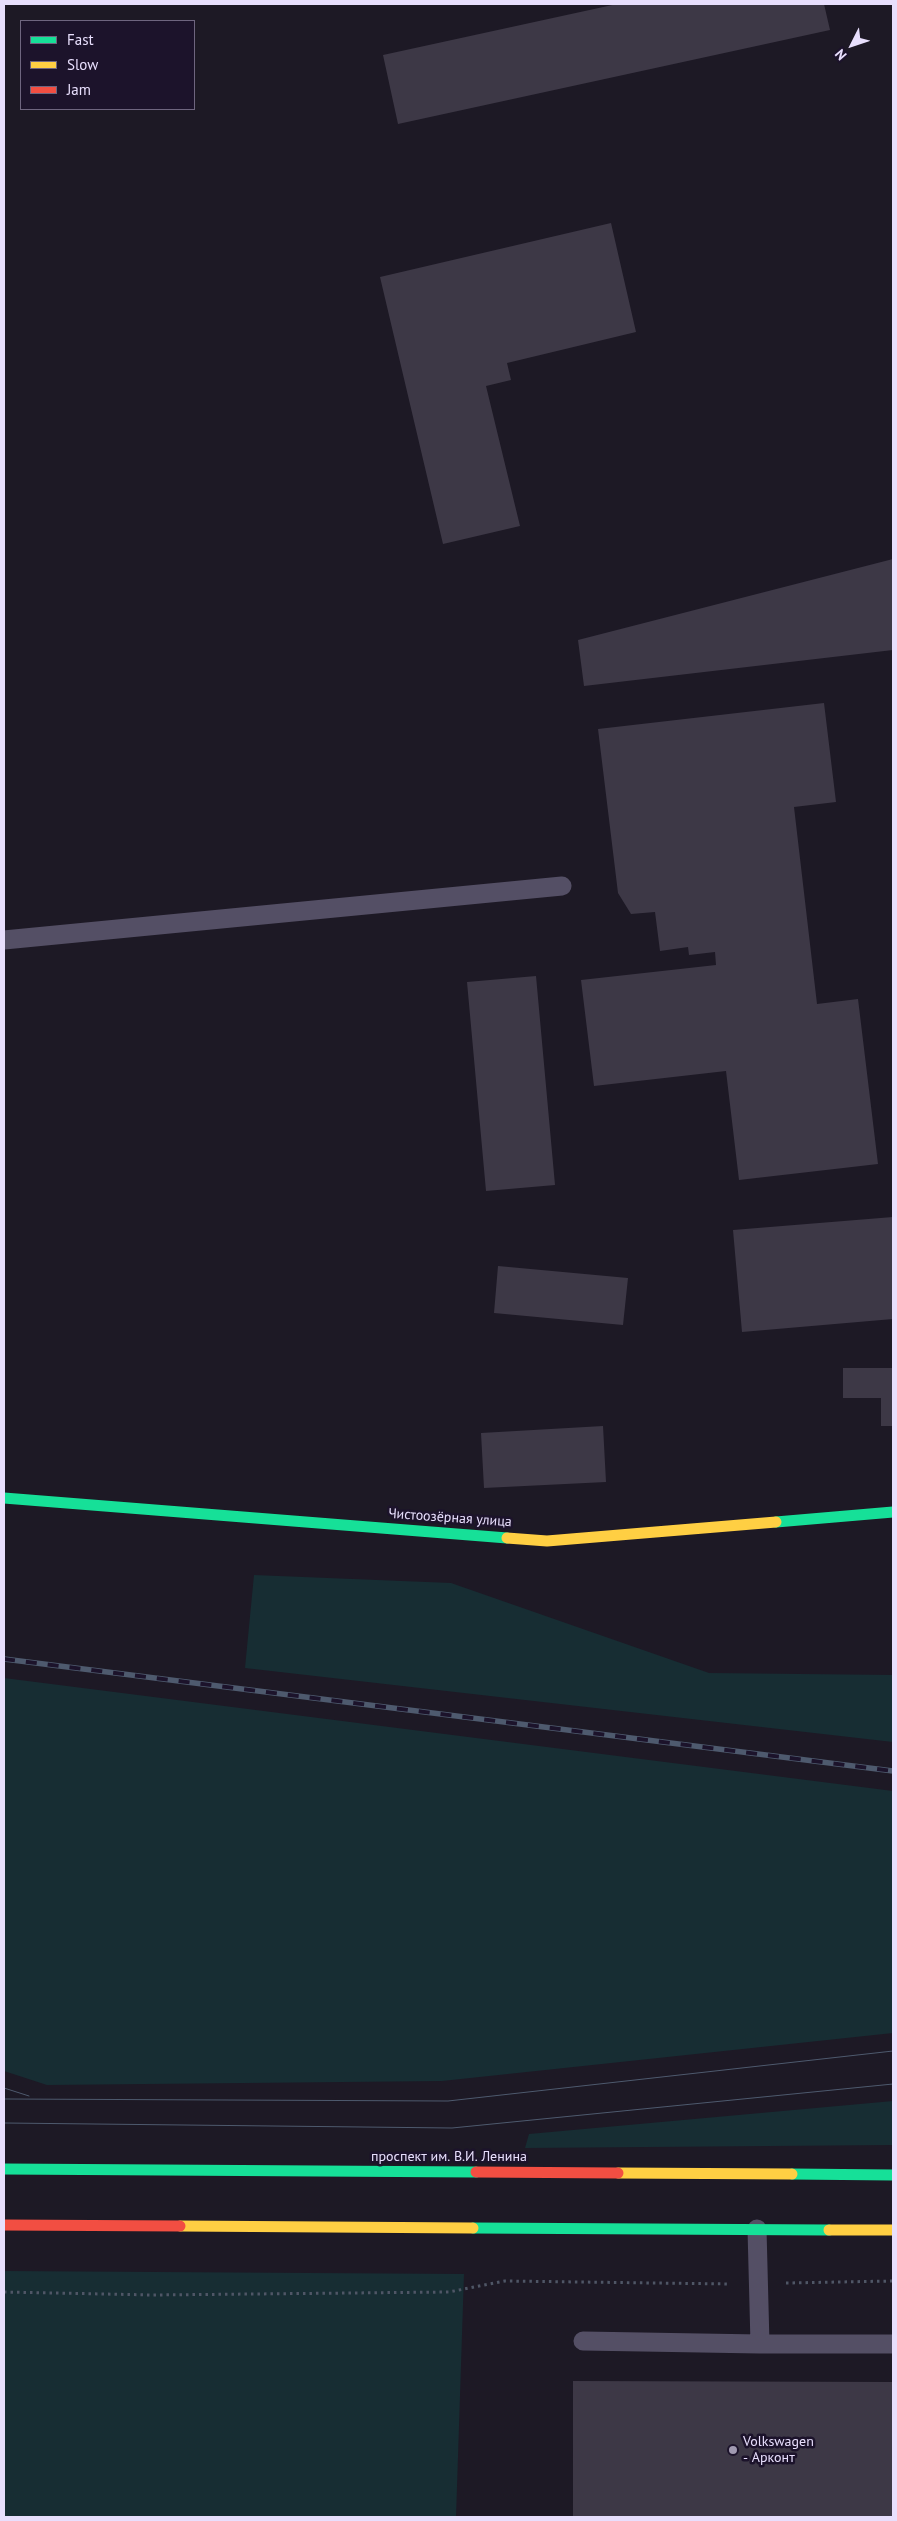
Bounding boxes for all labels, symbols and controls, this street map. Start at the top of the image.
legend [20,20,195,110]
north arrow [827,20,877,70]
text: Fast [67,30,94,49]
text: N [831,45,850,64]
text: Slow [67,55,98,74]
text: Jam [67,80,91,99]
street label: Чистоозёрная улица [388,1505,512,1531]
street label: проспект им. В.И. Ленина [371,2149,527,2165]
place label: Volkswagen - Арконт [743,2434,814,2466]
marker: Volkswagen - Арконт [727,2444,739,2456]

